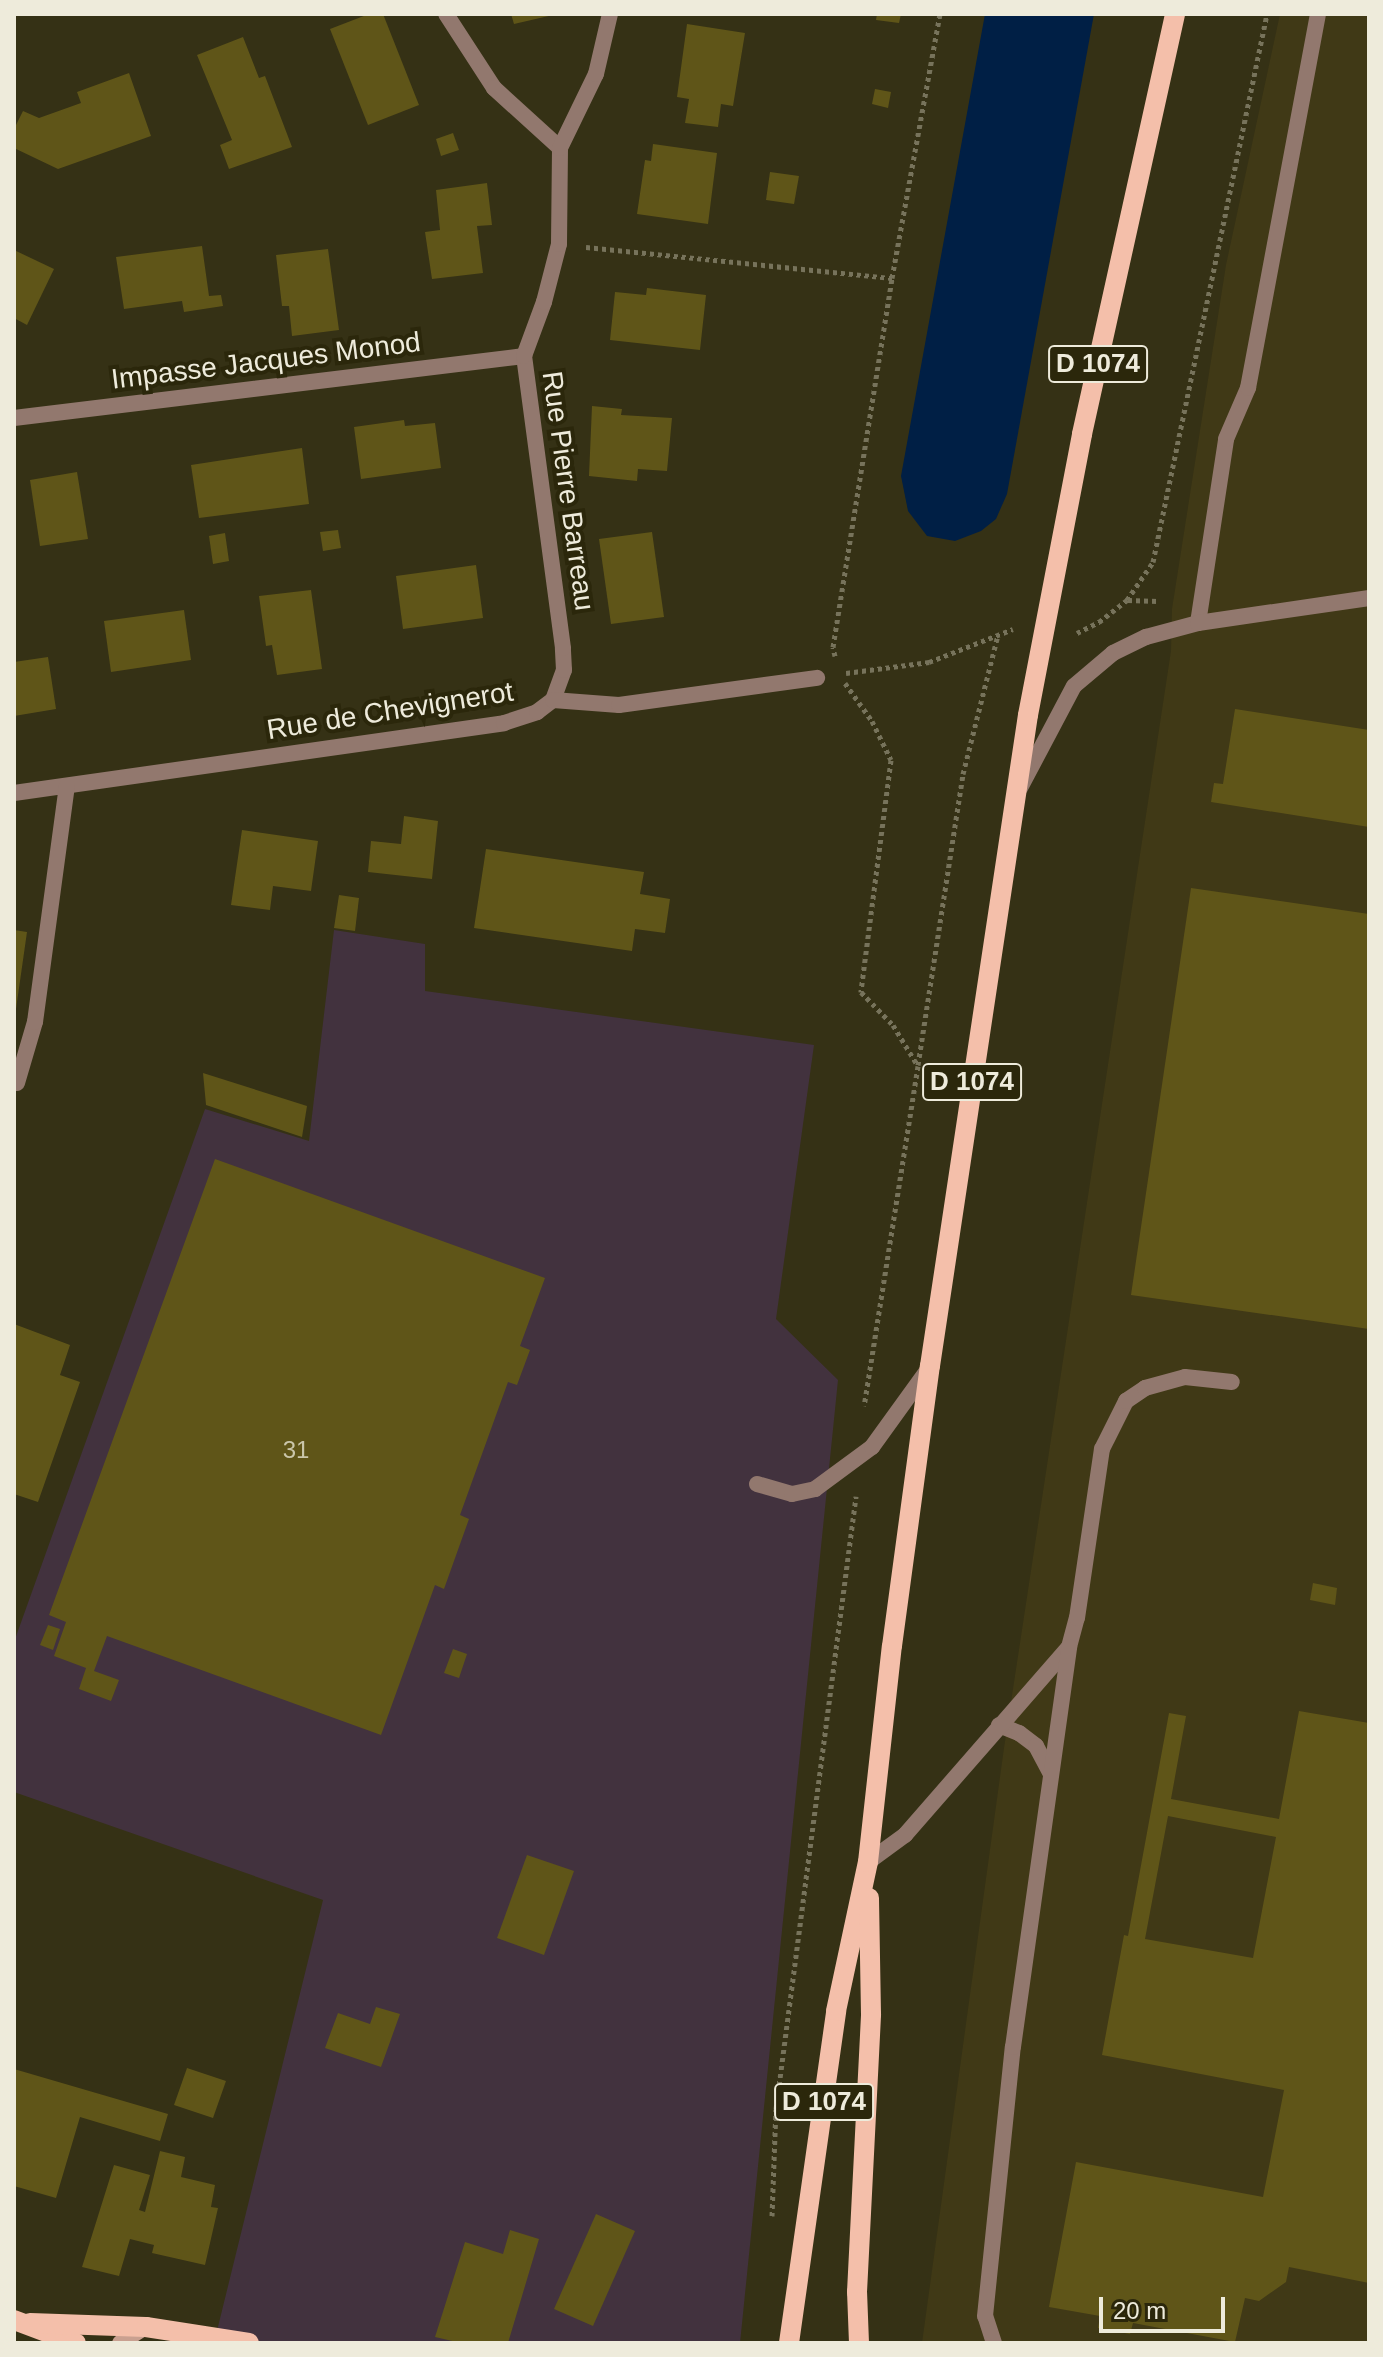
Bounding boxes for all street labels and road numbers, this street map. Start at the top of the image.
street label: Impasse Jacques Monod [109,325,423,397]
road number: D 1074 [1048,342,1148,386]
street label: Rue Pierre Barreau [535,369,601,613]
street label: Rue de Chevignerot [264,675,516,747]
road number: D 1074 [922,1060,1022,1104]
road number: D 1074 [774,2080,874,2124]

